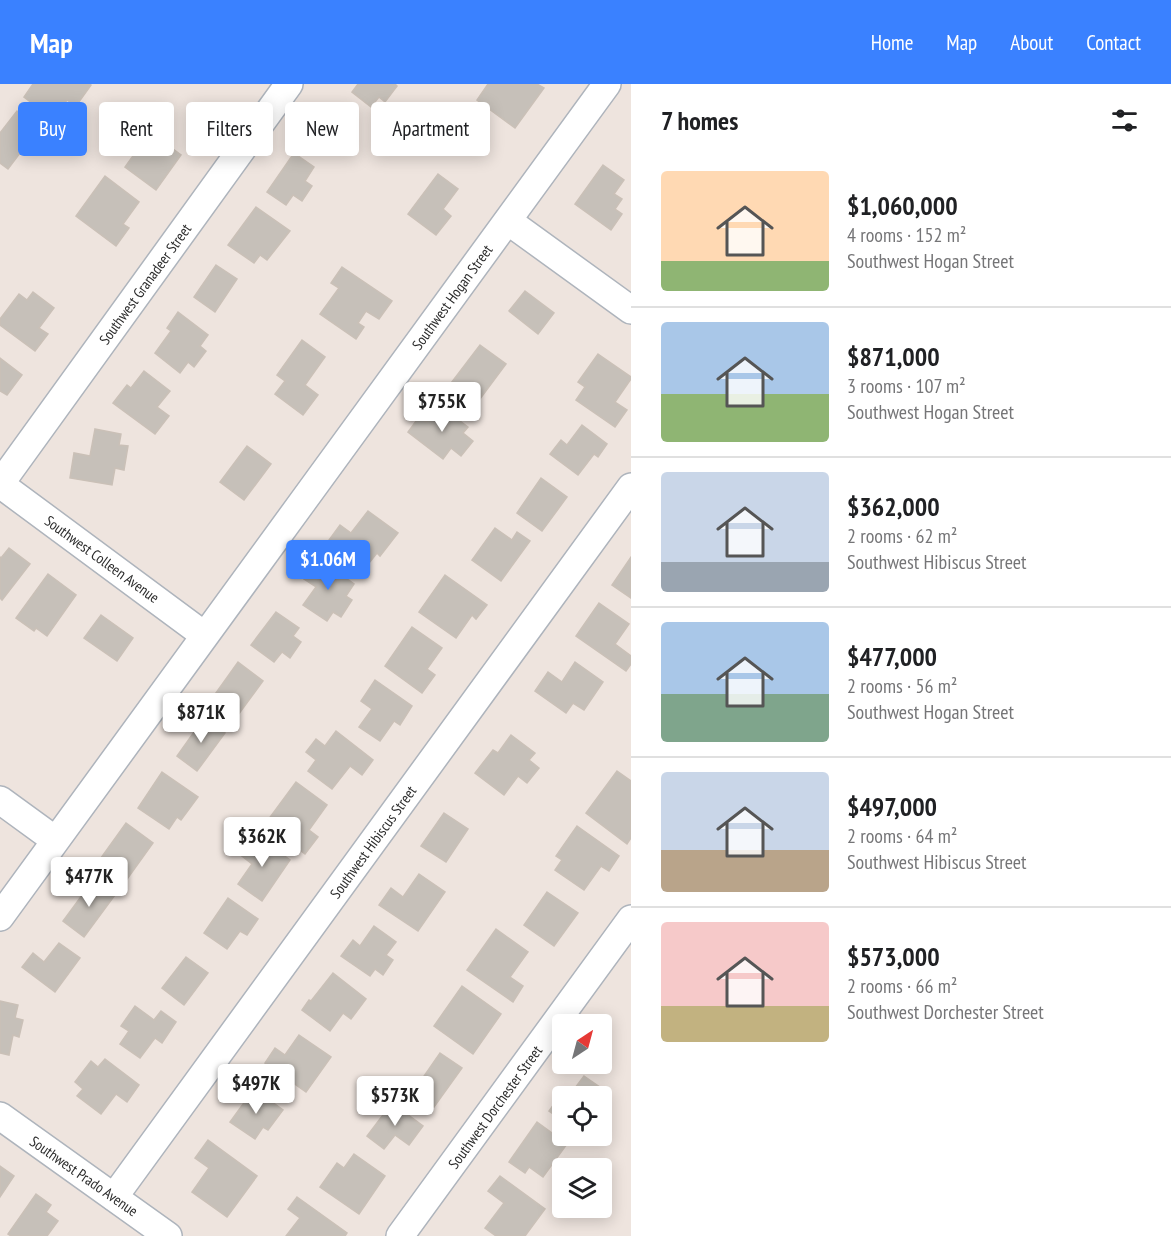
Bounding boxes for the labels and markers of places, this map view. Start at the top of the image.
pin: $755K [400,382,484,433]
pin: $1.06M [279,540,377,591]
pin: $871K [159,693,243,744]
pin: $362K [220,817,304,868]
pin: $477K [47,857,131,908]
pin: $497K [214,1064,298,1115]
pin: $573K [353,1076,437,1127]

